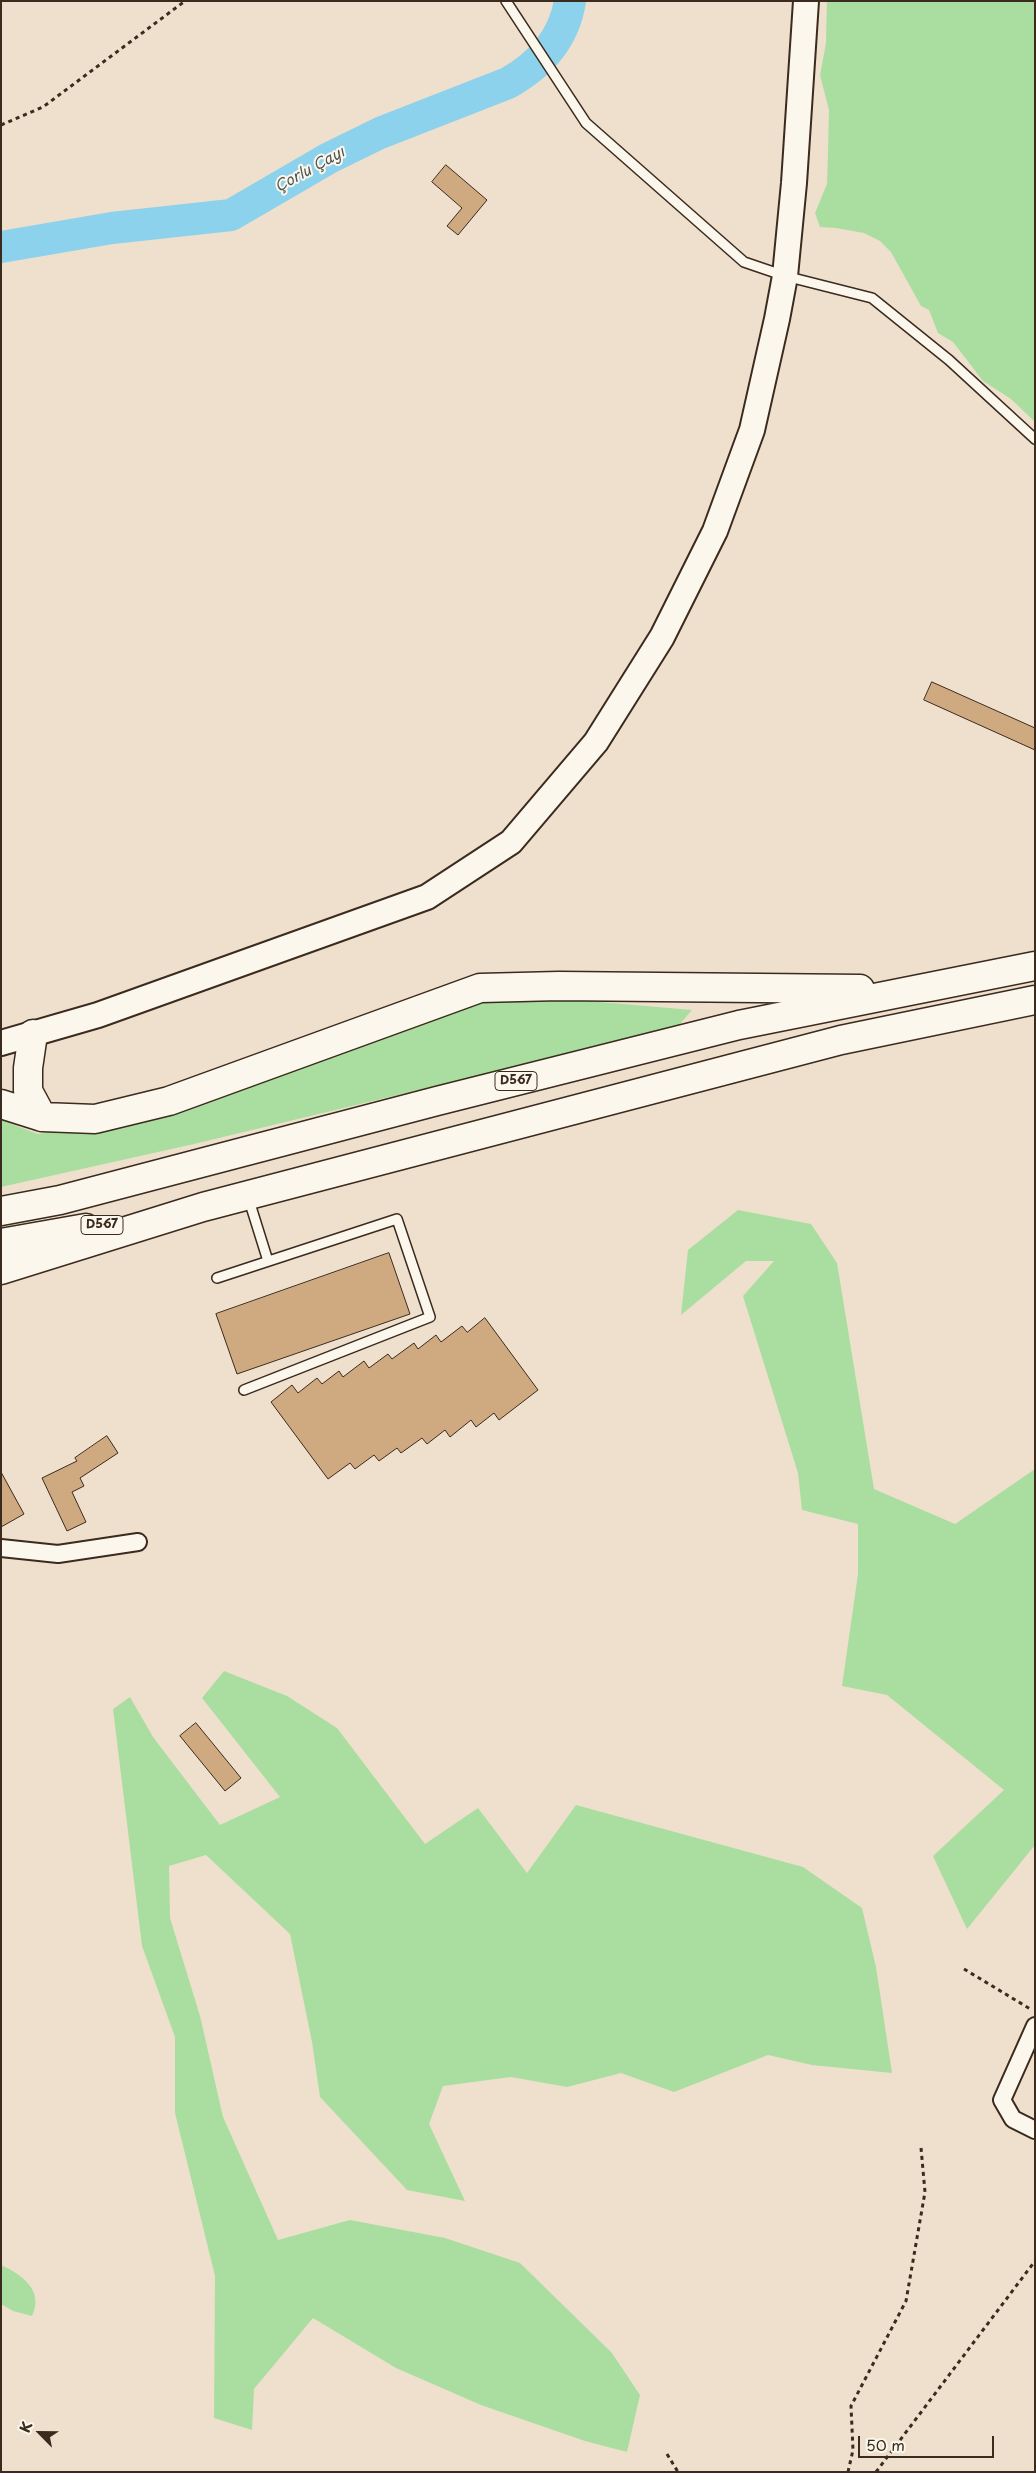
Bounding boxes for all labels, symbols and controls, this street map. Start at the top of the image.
water label: Çorlu Çayı [272,143,348,197]
road number: D567 [495,1072,537,1090]
road number: D567 [81,1216,123,1234]
north arrow [15,2408,65,2458]
text: K [14,2418,37,2436]
scale bar [861,2426,997,2458]
text: 50 m [866,2433,905,2456]

